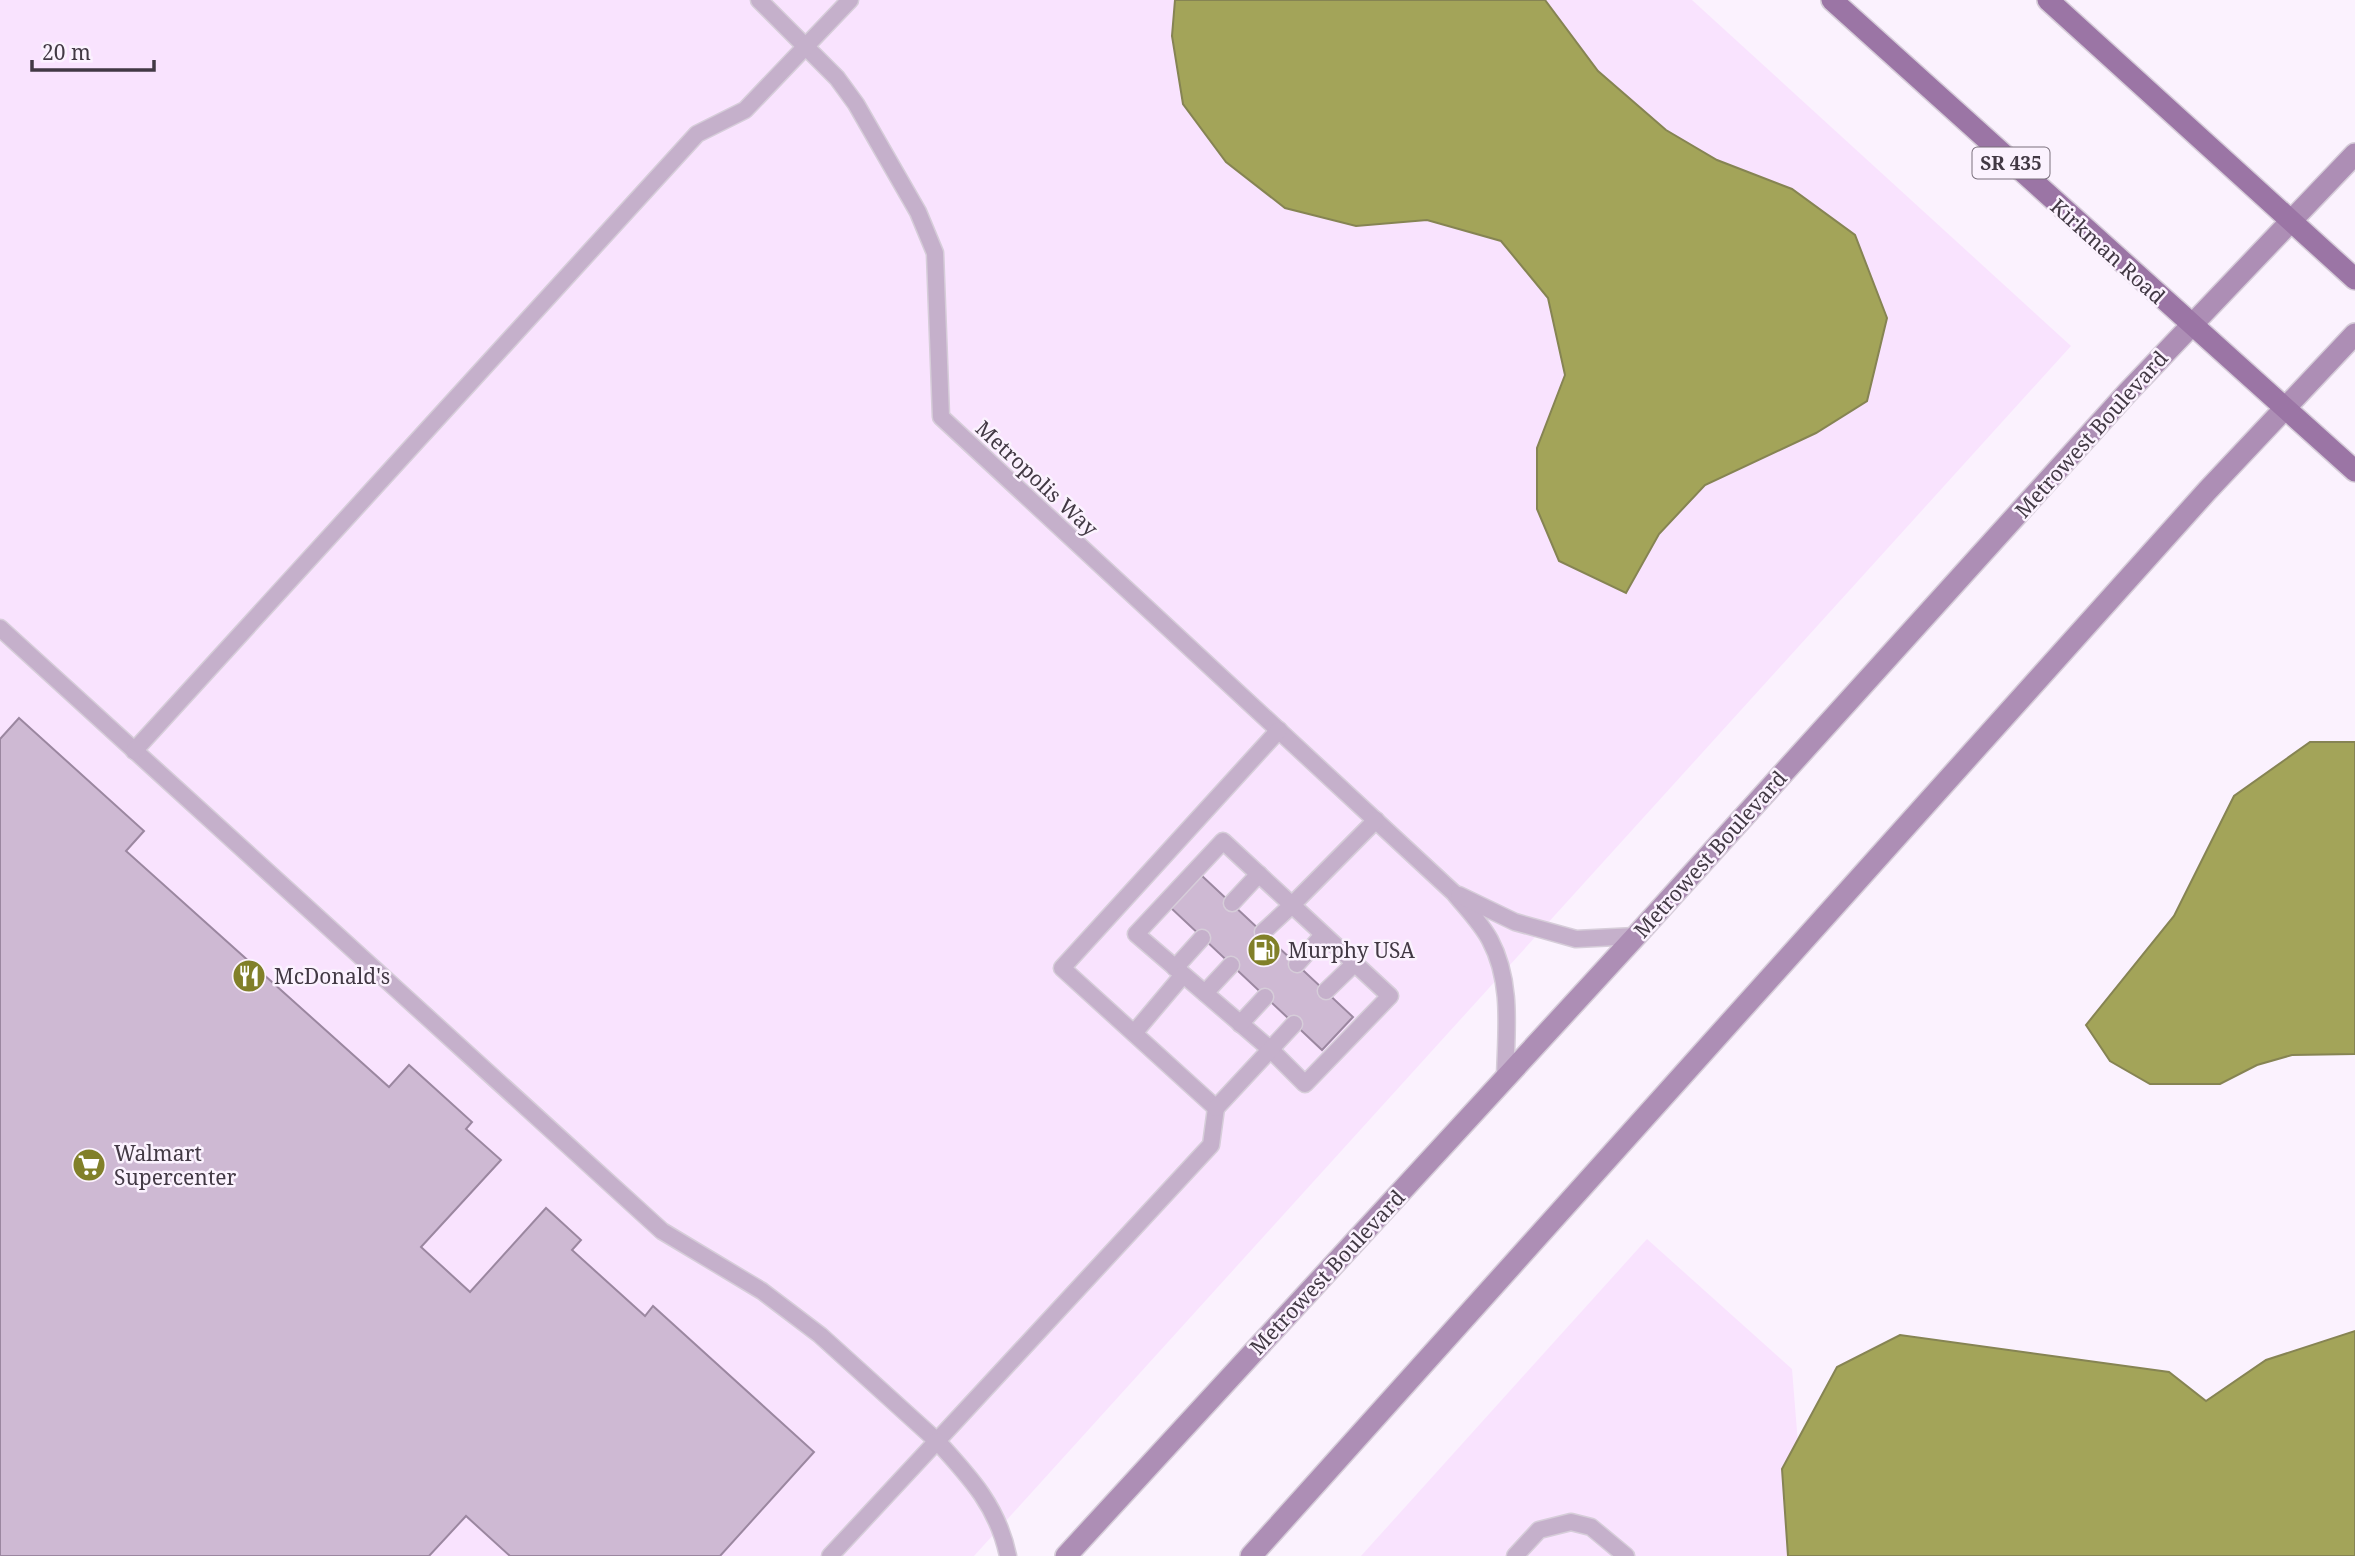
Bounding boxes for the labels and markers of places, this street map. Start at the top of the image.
fuel station icon: Murphy USA [1245,931,1283,969]
place label: Murphy USA [1288,936,1415,964]
restaurant icon: McDonald's [230,957,268,995]
place label: McDonald's [274,962,390,990]
place label: Walmart Supercenter [114,1139,237,1191]
supermarket icon: Walmart Supercenter [70,1146,108,1184]

